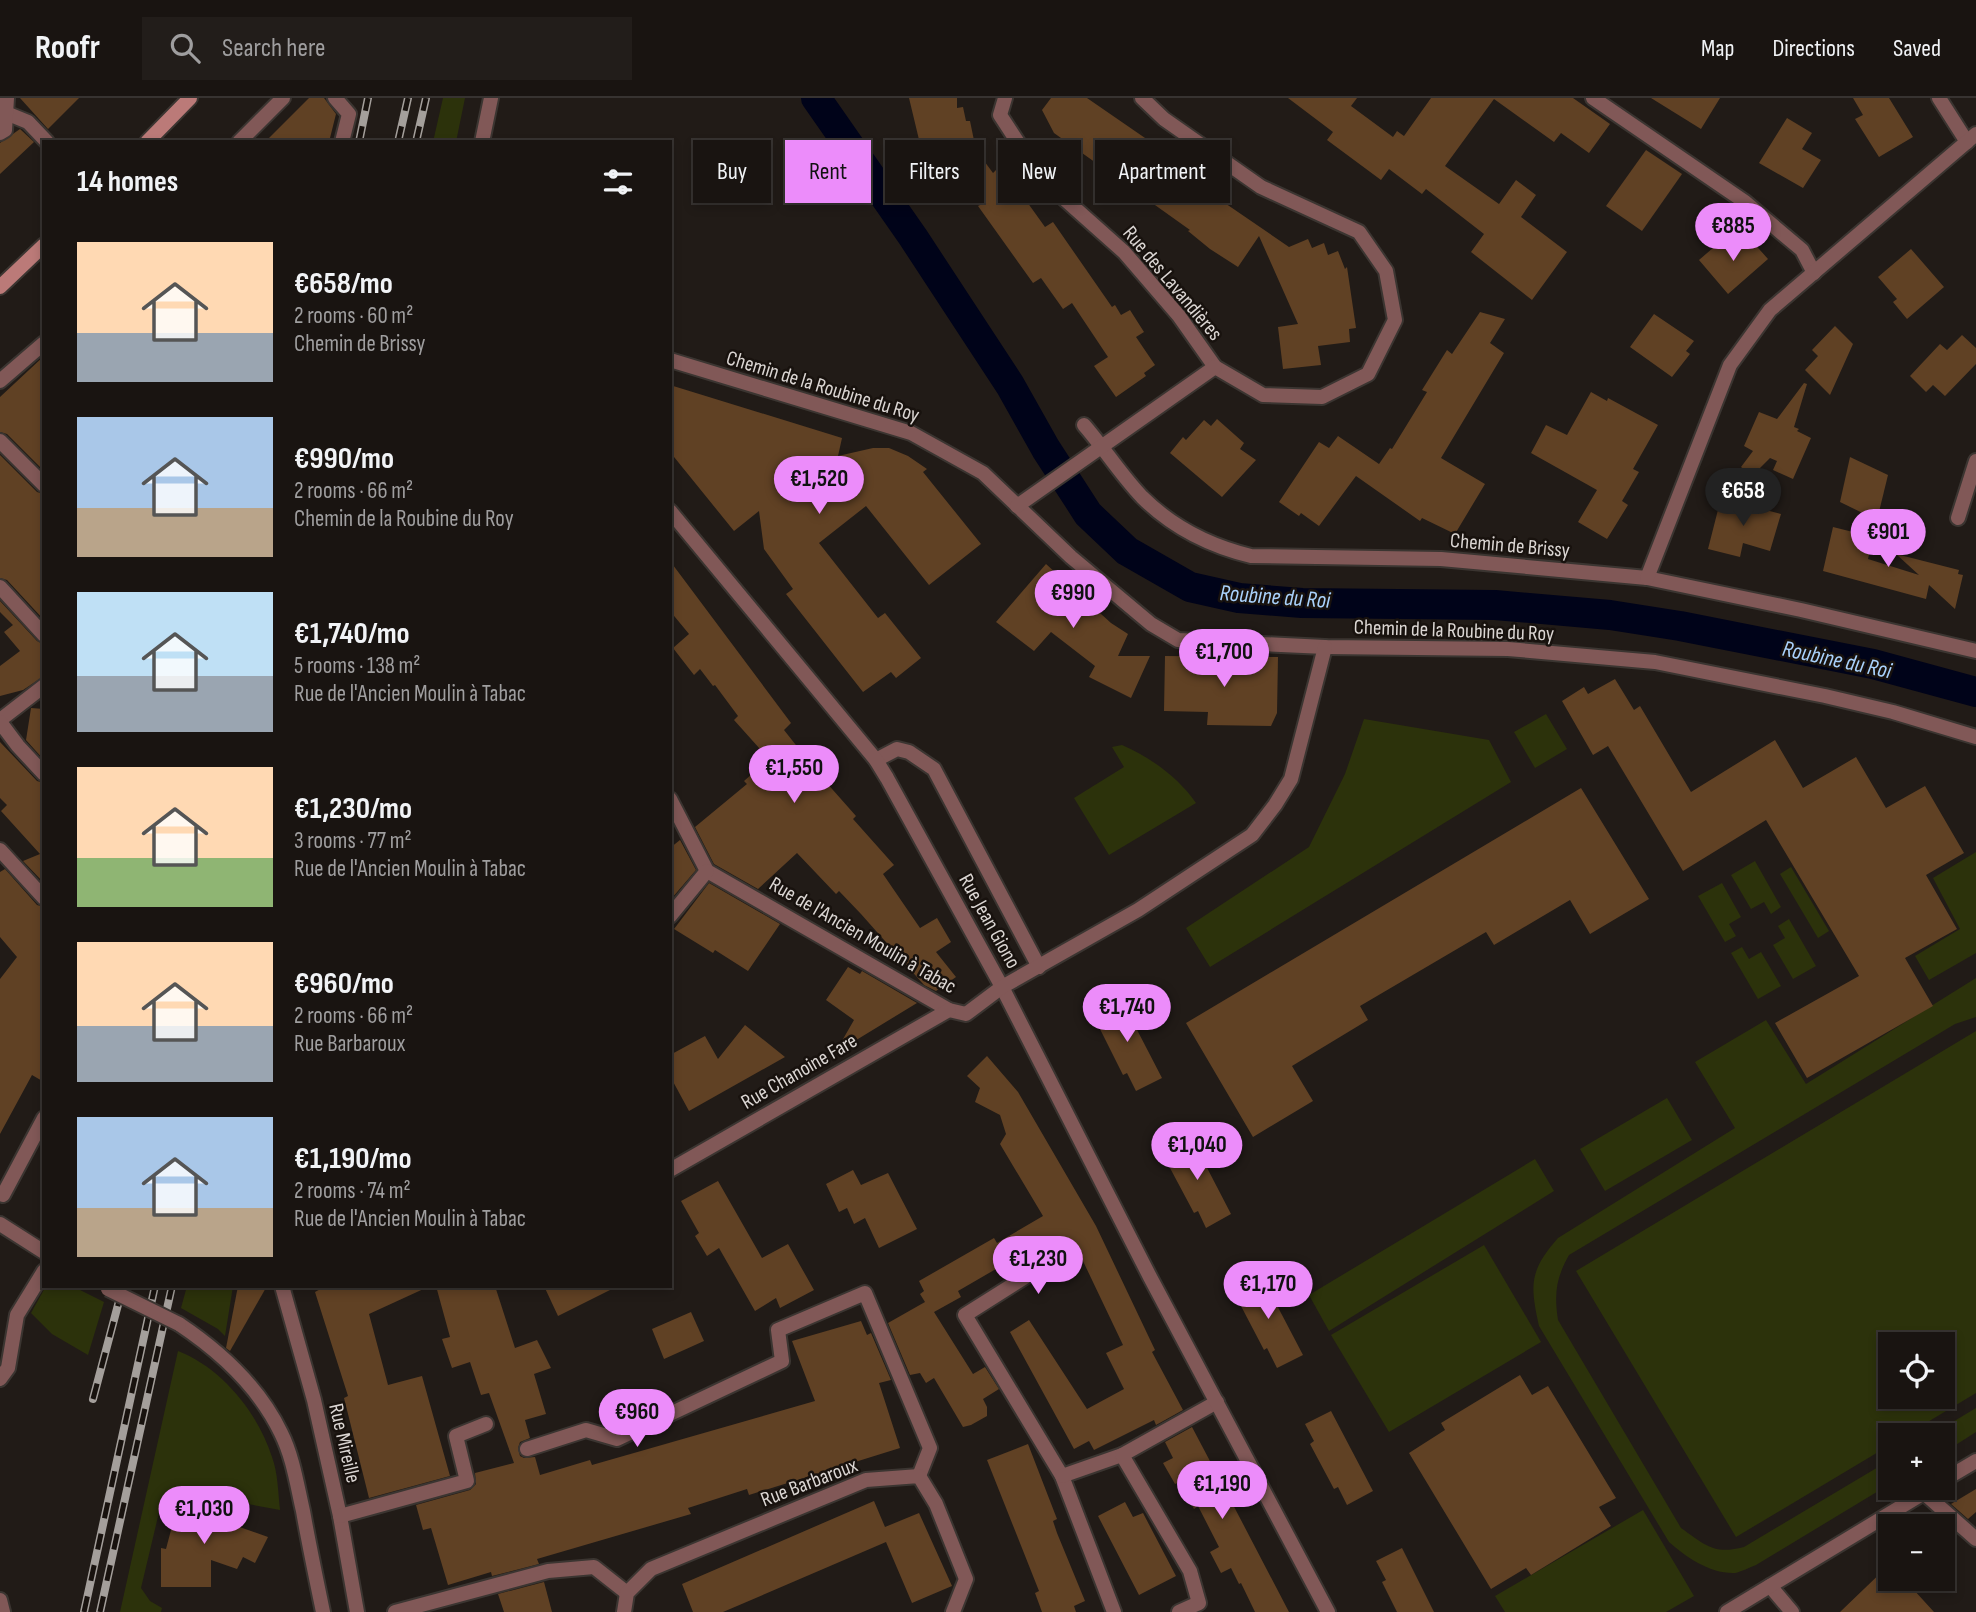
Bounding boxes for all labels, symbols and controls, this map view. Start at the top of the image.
search box [142,17,632,80]
text: Roofr [35,28,100,68]
icon: search [166,29,204,67]
text: Search here [222,33,325,64]
text: Map [1701,34,1734,63]
text: Directions [1772,34,1855,63]
text: Saved [1893,34,1941,63]
chip: Buy [693,140,771,203]
chip: Rent [785,140,871,203]
chip: Filters [885,140,984,203]
chip: New [998,140,1081,203]
chip: Apartment [1095,140,1230,203]
icon: filters [599,163,637,201]
text: 14 homes [77,164,178,200]
pin: €885 [1692,204,1774,263]
text: €885 [1711,212,1755,240]
street label: Rue des Lavandières [1117,221,1228,346]
text: €658/mo [294,266,393,302]
icon: home [133,270,217,354]
text: 2 rooms · 60 m² [294,302,413,330]
text: Chemin de Brissy [294,330,425,358]
street label: Chemin de la Roubine du Roy [723,345,922,428]
text: €990/mo [294,441,394,477]
icon: home [133,445,217,529]
pin: €1,520 [762,456,876,516]
text: €1,520 [790,465,848,493]
pin: €658 [1702,468,1784,528]
text: 2 rooms · 66 m² [294,477,413,505]
text: €658 [1721,477,1765,505]
text: Chemin de la Roubine du Roy [294,505,514,533]
pin: €901 [1847,510,1929,569]
text: €901 [1867,518,1909,546]
street label: Chemin de Brissy [1449,528,1571,563]
pin: €990 [1032,570,1114,630]
text: €990 [1051,579,1095,607]
water label: Roubine du Roi [1219,579,1332,615]
street label: Chemin de la Roubine du Roy [1353,615,1555,646]
text: €1,740/mo [294,616,410,652]
icon: home [133,620,217,704]
pin: €1,700 [1167,630,1281,689]
water label: Roubine du Roi [1780,635,1895,685]
text: €1,700 [1195,638,1253,666]
text: 5 rooms · 138 m² [294,652,420,680]
text: Rue de l'Ancien Moulin à Tabac [294,680,526,708]
pin: €1,550 [737,746,851,805]
text: €1,550 [765,754,823,782]
text: €1,230/mo [294,791,412,827]
icon: home [133,795,217,879]
text: 3 rooms · 77 m² [294,827,412,855]
text: Rue de l'Ancien Moulin à Tabac [294,855,526,883]
street label: Rue Jean Giono [953,870,1026,973]
street label: Rue de l'Ancien Moulin à Tabac [765,872,961,999]
text: €960/mo [294,966,394,1002]
icon: home [133,970,217,1054]
pin: €1,740 [1070,984,1184,1044]
text: €1,740 [1099,993,1155,1021]
text: 2 rooms · 66 m² [294,1002,413,1030]
street label: Rue Chanoine Fare [737,1028,862,1115]
text: Rue Barbaroux [294,1030,405,1058]
pin: €1,040 [1140,1122,1254,1182]
text: €1,040 [1167,1131,1227,1159]
text: €1,190/mo [294,1141,411,1177]
icon: home [133,1145,217,1229]
text: 2 rooms · 74 m² [294,1177,411,1205]
text: Rue de l'Ancien Moulin à Tabac [294,1205,526,1233]
pin: €1,230 [981,1236,1095,1296]
text: €1,230 [1009,1245,1067,1273]
pin: €1,170 [1211,1262,1325,1321]
text: €1,170 [1240,1270,1296,1298]
map controls [1878,1332,1955,1591]
button: locate [1878,1332,1955,1409]
pin: €960 [596,1390,678,1449]
text: €960 [615,1398,659,1426]
street label: Rue Mireille [323,1401,366,1485]
button: + [1878,1423,1955,1500]
street label: Rue Barbaroux [757,1453,861,1512]
pin: €1,190 [1165,1462,1279,1521]
text: €1,190 [1193,1470,1251,1498]
pin: €1,030 [147,1486,261,1546]
text: €1,030 [175,1495,233,1523]
button: − [1878,1514,1955,1591]

